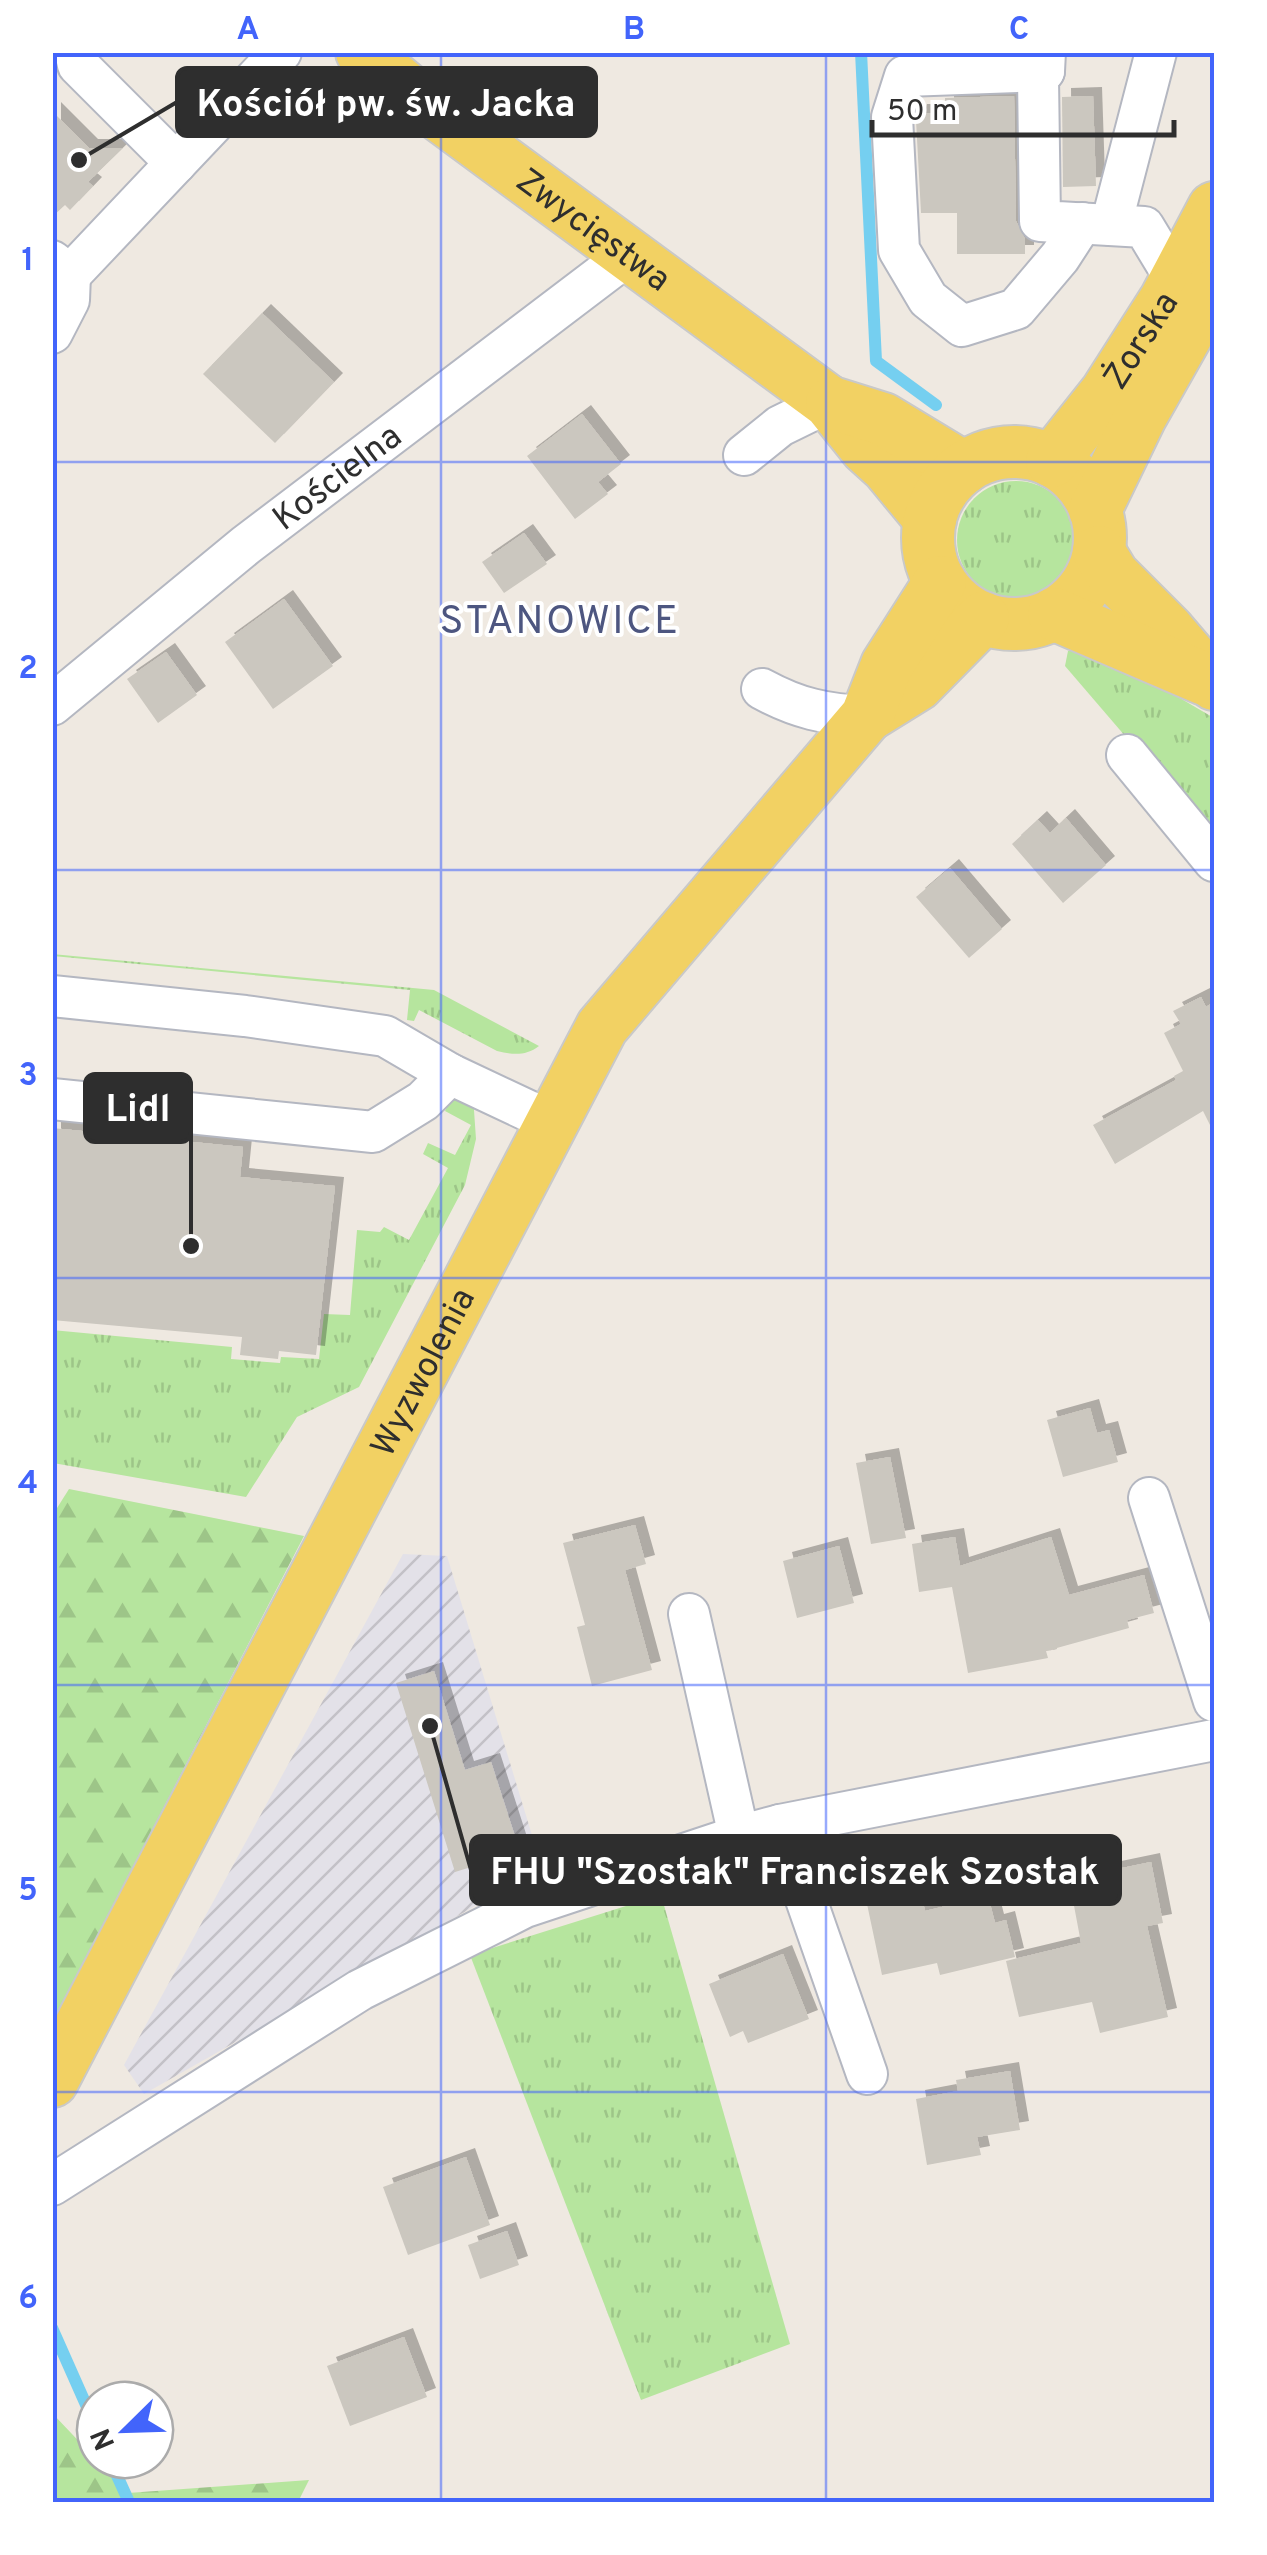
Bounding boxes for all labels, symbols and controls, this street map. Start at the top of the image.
text: A [237,11,259,51]
text: B [623,11,645,51]
text: C [1009,11,1029,51]
callout: Kościół pw. św. Jacka [177,68,596,136]
scale bar [872,75,1174,137]
text: Kościół pw. św. Jacka [197,82,575,131]
text: 50 m [887,94,957,131]
street label: Zwycięstwa [506,160,678,303]
text: 1 [22,242,34,282]
street label: Żorska [1095,284,1190,398]
street label: Kościelna [265,416,412,542]
district label: STANOWICE [440,598,680,648]
text: 2 [18,650,38,690]
text: 3 [18,1057,38,1097]
callout: Lidl [85,1074,191,1142]
text: Lidl [105,1087,171,1136]
street label: Wyzwolenia [363,1281,487,1465]
text: 4 [18,1465,38,1505]
callout: FHU "Szostak" Franciszek Szostak [471,1836,1120,1904]
text: FHU "Szostak" Franciszek Szostak [490,1850,1100,1899]
text: 5 [18,1872,38,1912]
text: 6 [18,2280,38,2320]
north arrow [75,2380,175,2480]
text: N [84,2422,125,2455]

